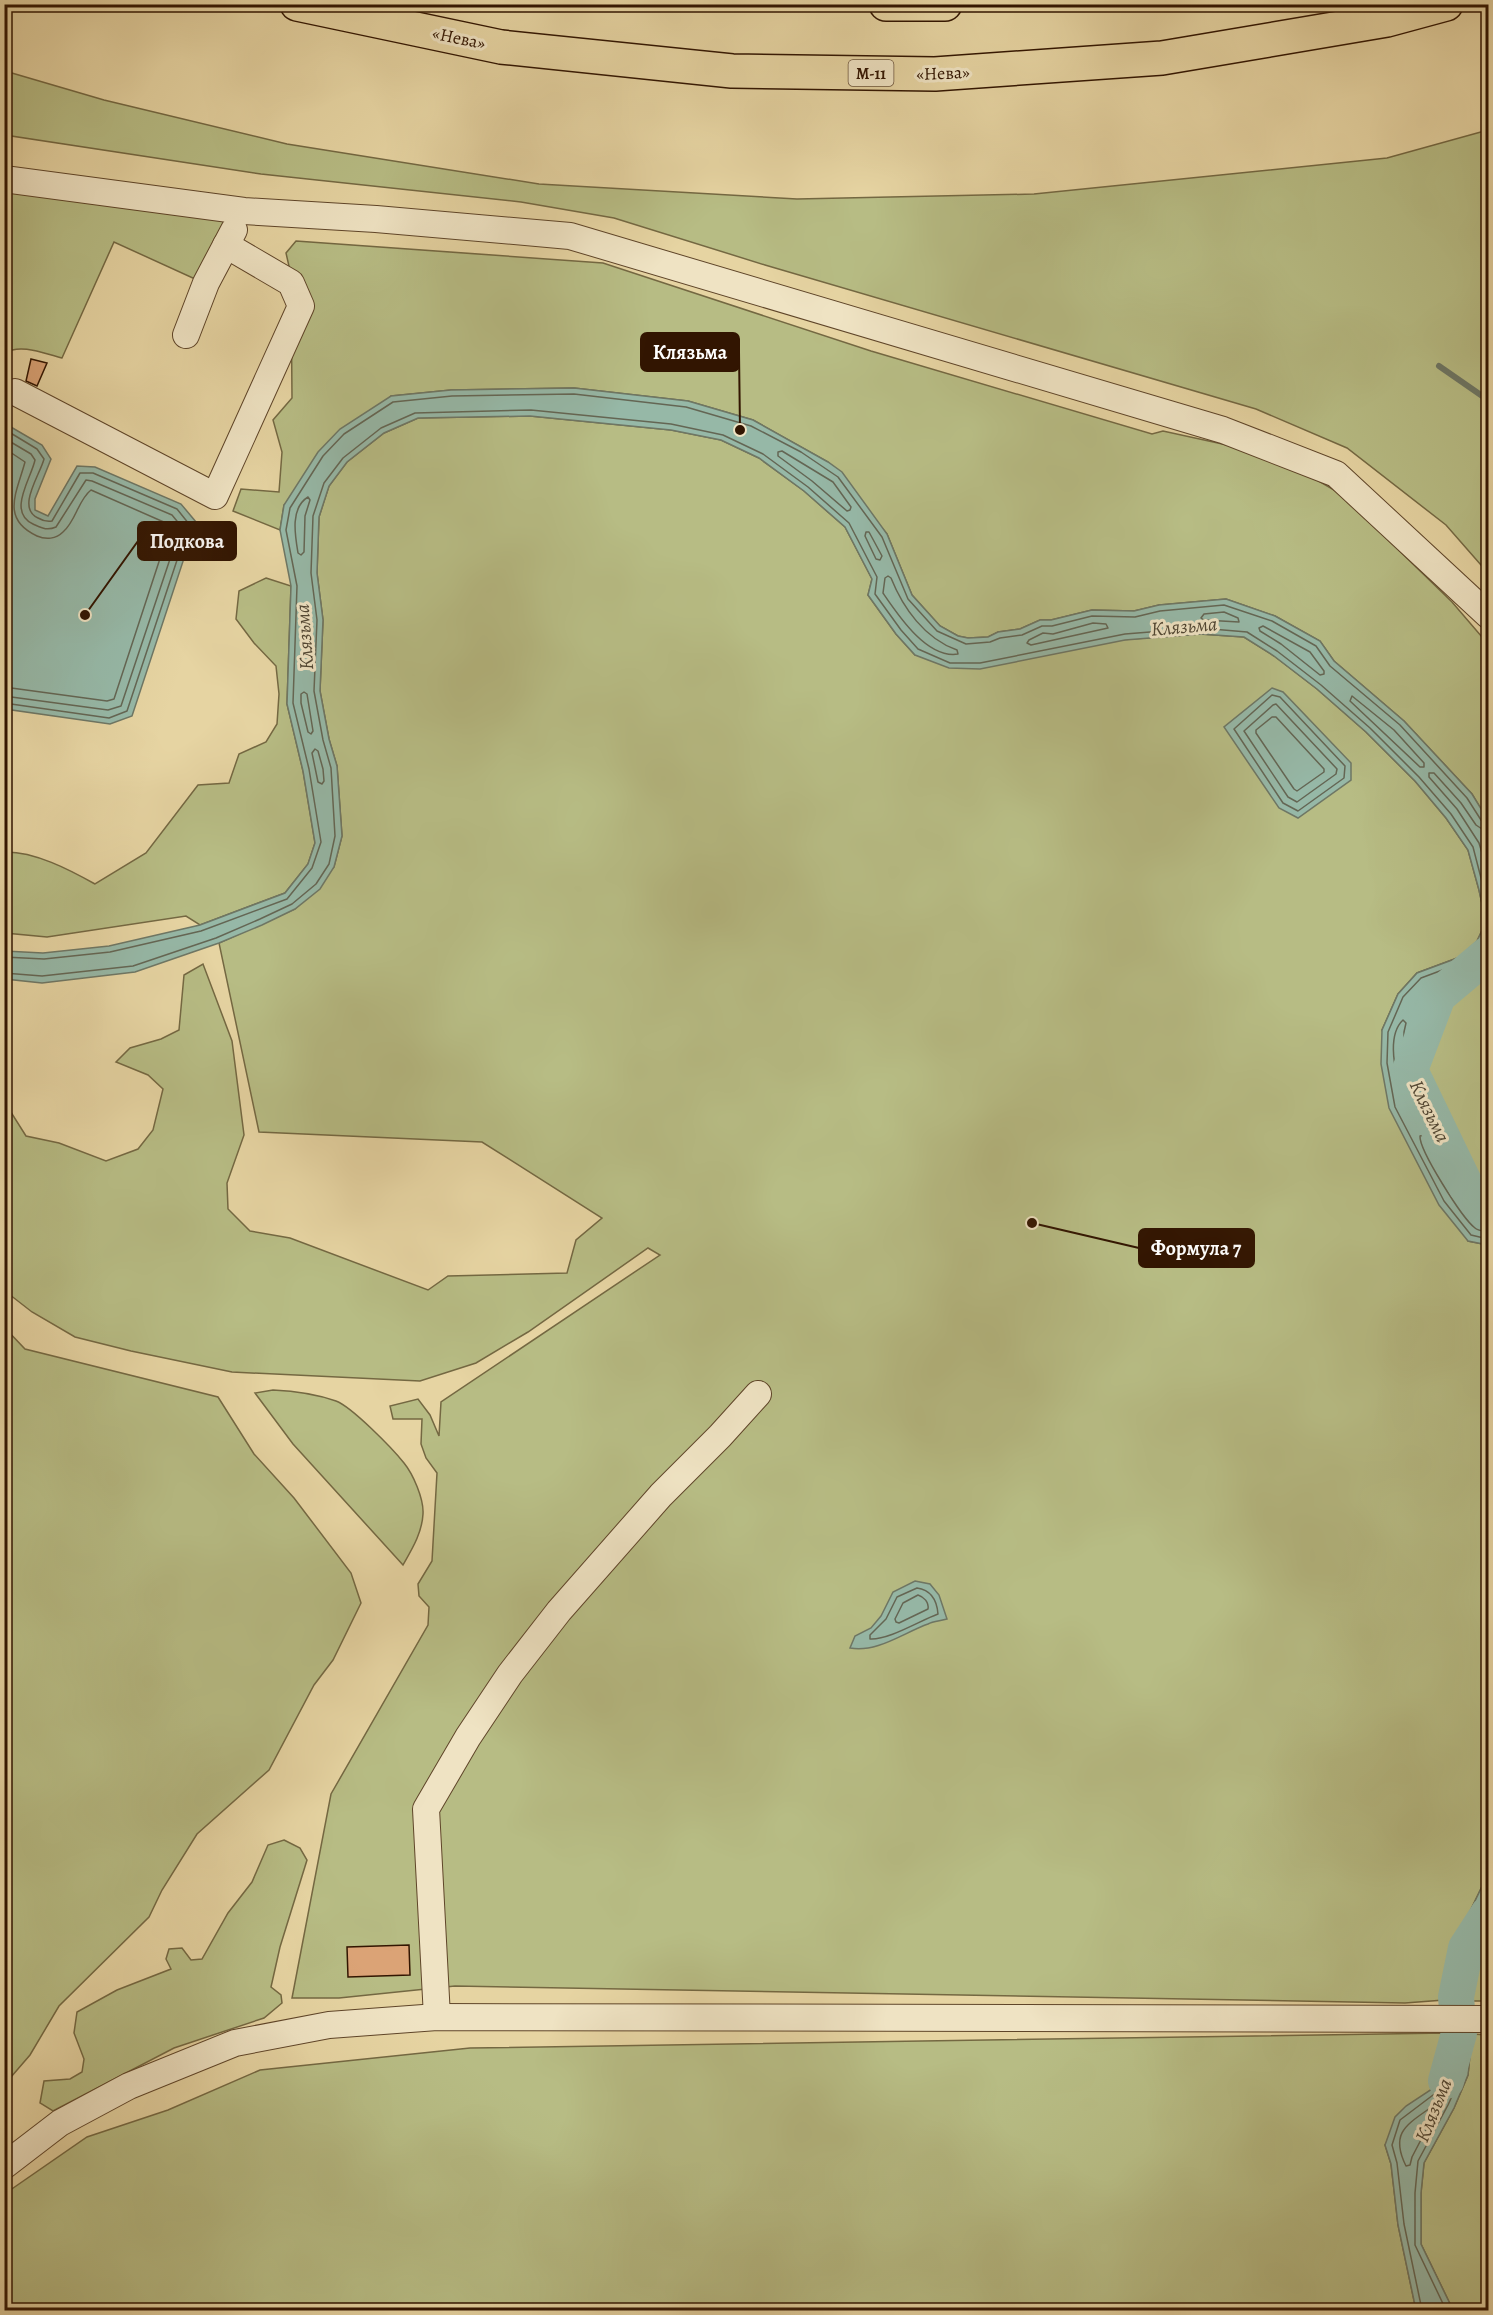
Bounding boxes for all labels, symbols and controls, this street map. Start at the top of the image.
street label: «Нева» [430,21,488,55]
road number: М-11 [848,60,894,86]
street label: «Нева» [916,60,971,86]
callout: Клязьма [641,333,739,371]
text: Клязьма [653,339,728,366]
callout: Подкова [138,522,236,560]
text: Подкова [150,528,225,555]
water label: Клязьма [289,603,320,671]
water label: Клязьма [1150,610,1218,643]
water label: Клязьма [1403,1075,1456,1147]
callout: Формула 7 [1139,1229,1254,1267]
text: Формула 7 [1151,1235,1242,1262]
water label: Клязьма [1409,2074,1458,2146]

